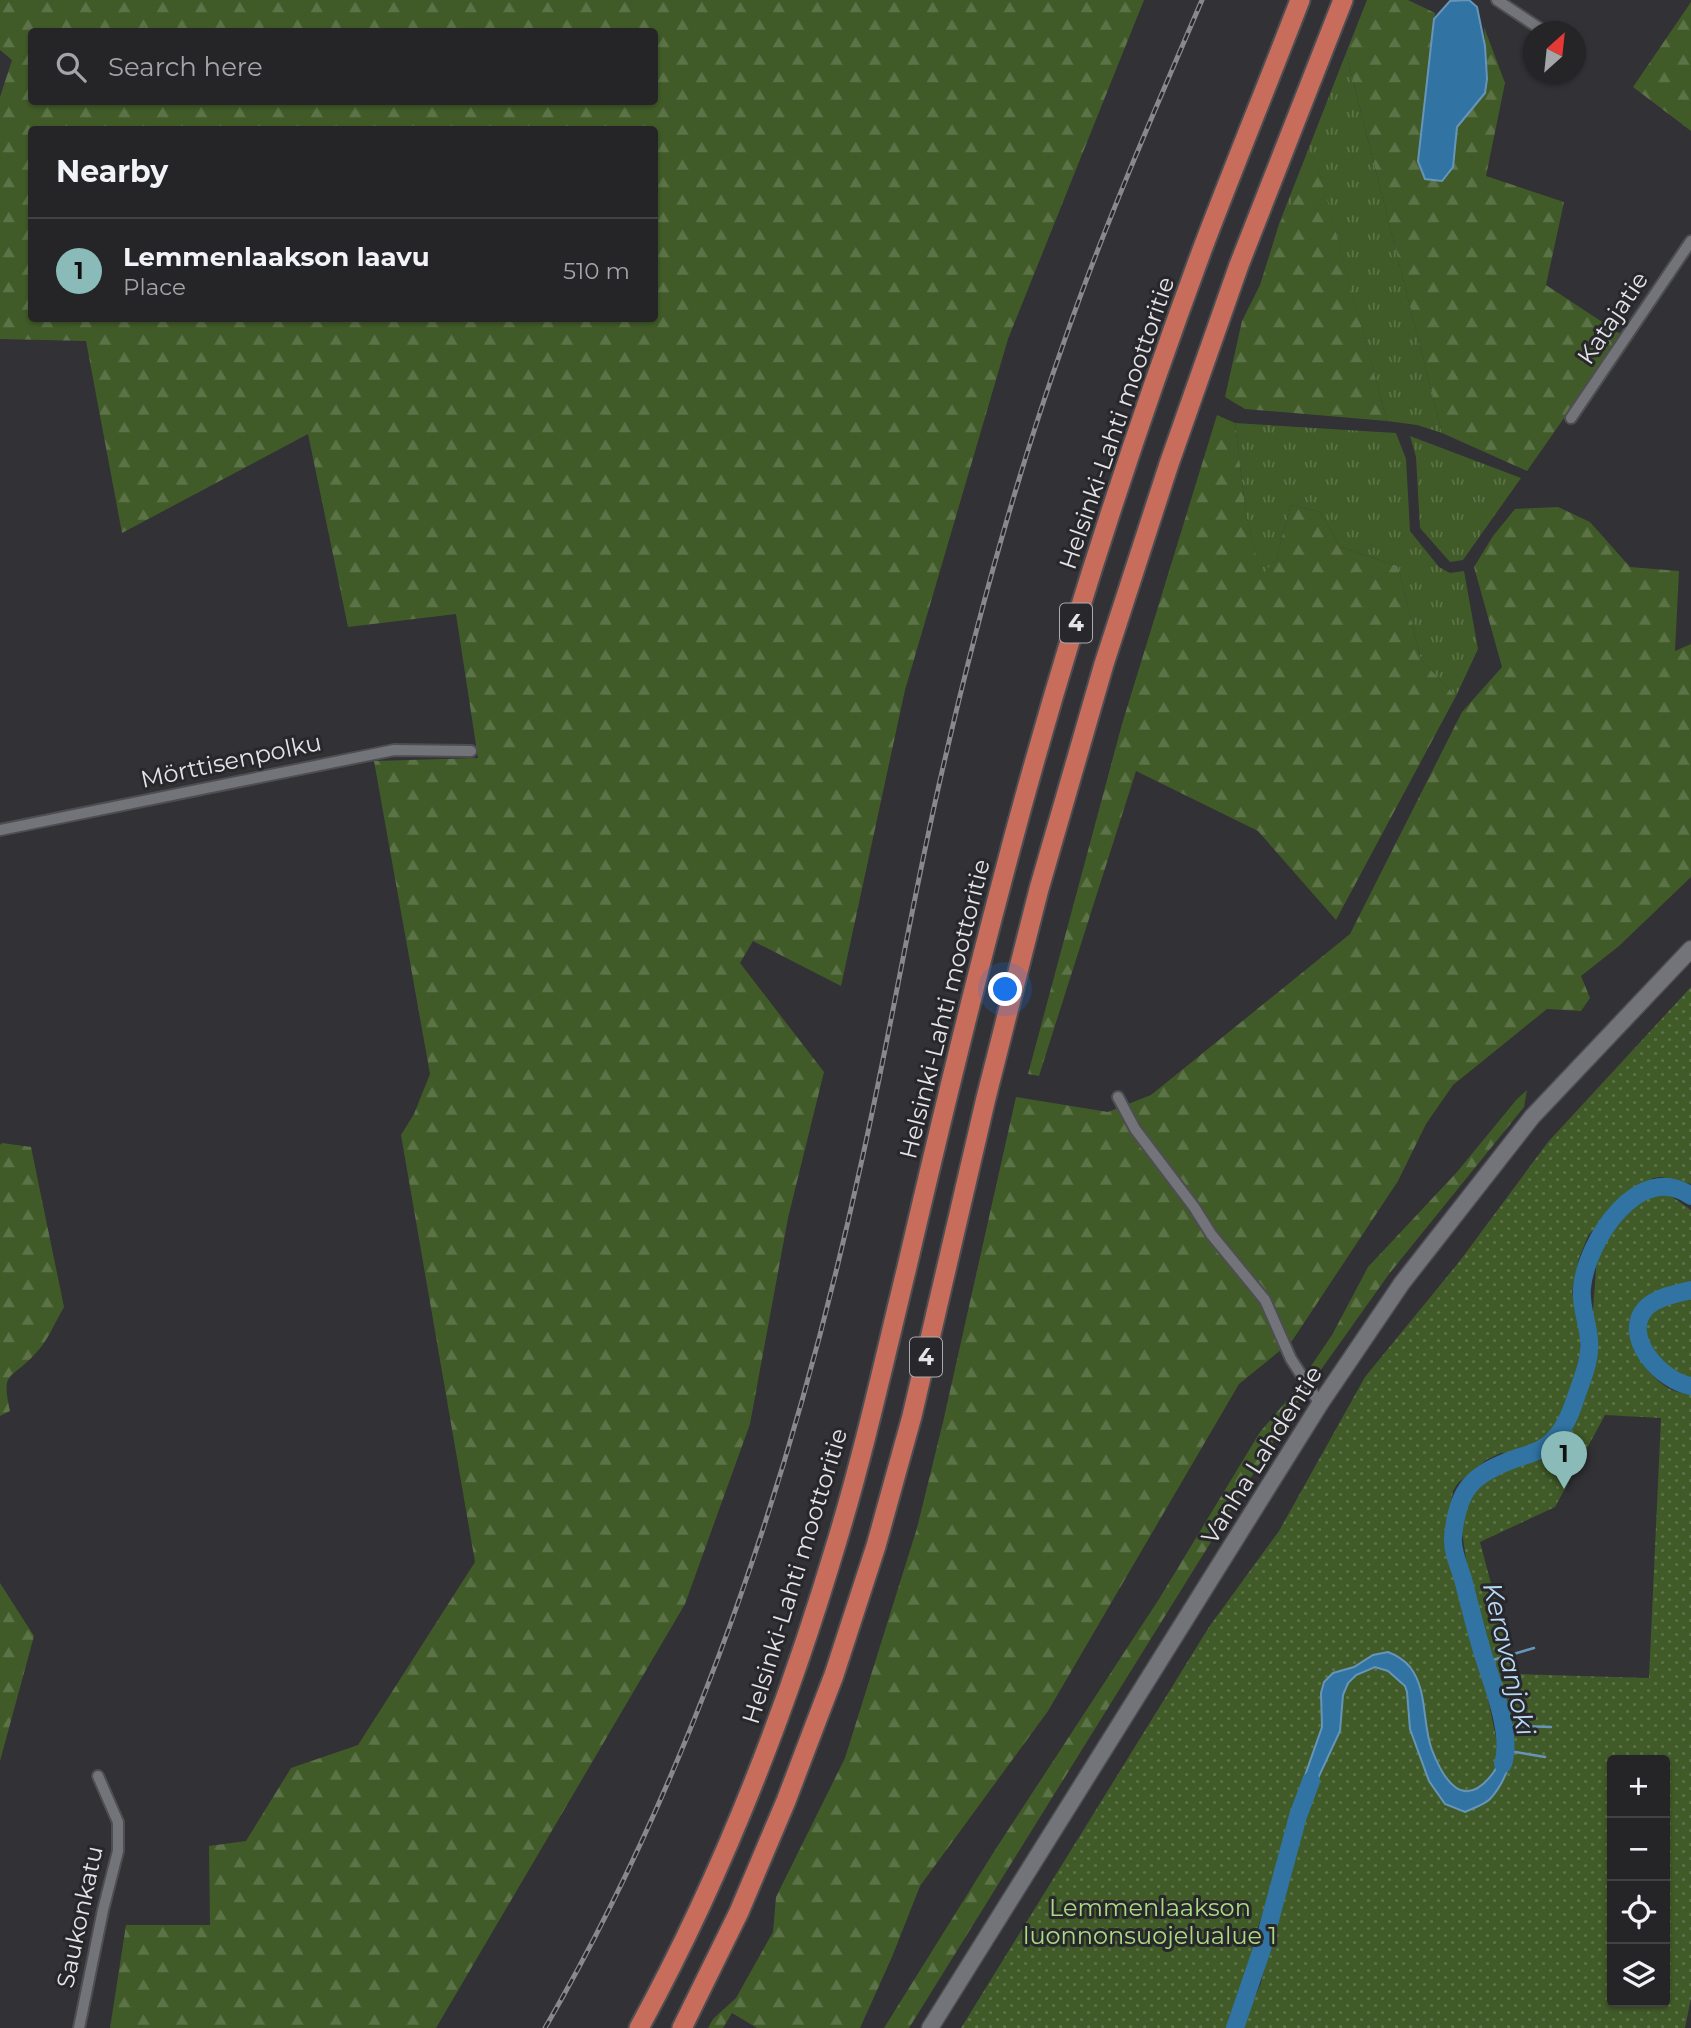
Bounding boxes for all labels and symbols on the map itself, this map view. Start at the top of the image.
north arrow [1523,21,1586,84]
street label: Katajatie [1571,266,1654,370]
street label: Helsinki-Lahti moottoritie [1053,273,1180,573]
road number: 4 [1060,604,1092,642]
street label: Mörttisenpolku [138,727,324,794]
street label: Helsinki-Lahti moottoritie [893,856,996,1162]
your location [988,972,1022,1006]
road number: 4 [910,1338,942,1376]
street label: Vanha Lahdentie [1195,1360,1328,1549]
street label: Helsinki-Lahti moottoritie [736,1425,853,1727]
pin: 1 [1541,1431,1587,1489]
water label: Keravanjoki [1476,1579,1542,1740]
street label: Saukonkatu [50,1843,109,1990]
park label: Lemmenlaakson luonnonsuojelualue 1 [1023,1893,1277,1950]

